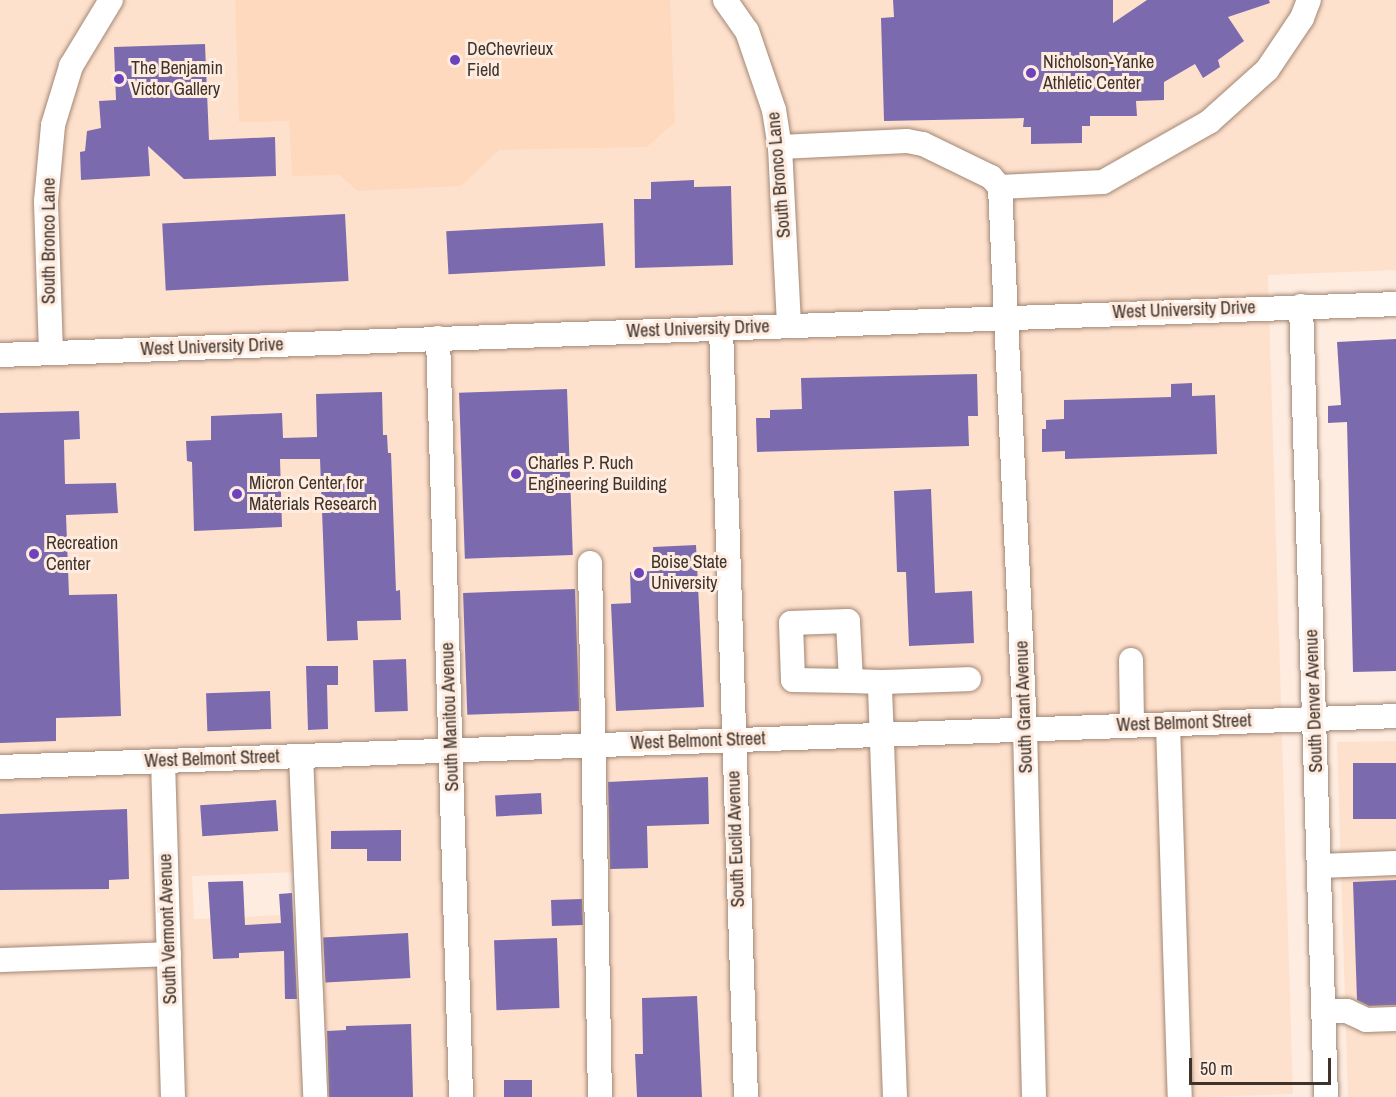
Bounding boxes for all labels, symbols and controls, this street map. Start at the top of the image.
place label: DeChevrieux Field [467,39,553,82]
place label: Nicholson-Yanke Athletic Center [1043,52,1154,94]
marker: DeChevrieux Field [448,53,462,67]
place label: The Benjamin Victor Gallery [131,58,223,100]
marker: Nicholson-Yanke Athletic Center [1024,66,1038,80]
marker: The Benjamin Victor Gallery [112,72,126,86]
street label: South Bronco Lane [763,111,795,239]
street label: South Bronco Lane [38,178,60,304]
street label: West University Drive [1112,297,1256,323]
street label: West University Drive [626,316,770,342]
street label: West University Drive [140,334,284,360]
place label: Charles P. Ruch Engineering Building [528,453,667,496]
marker: Charles P. Ruch Engineering Building [509,467,523,481]
place label: Micron Center for Materials Research [249,473,377,516]
marker: Micron Center for Materials Research [230,487,244,501]
place label: Recreation Center [46,533,118,576]
marker: Recreation Center [27,547,41,561]
place label: Boise State University [651,552,727,594]
marker: Boise State University [632,566,646,580]
street label: South Denver Avenue [1301,629,1327,773]
street label: South Grant Avenue [1011,640,1037,774]
street label: South Manitou Avenue [437,642,463,792]
street label: West Belmont Street [1116,710,1252,736]
street label: West Belmont Street [630,728,766,754]
street label: West Belmont Street [144,746,280,772]
street label: South Euclid Avenue [723,770,749,908]
street label: South Vermont Avenue [155,853,181,1005]
scale bar [1192,1046,1334,1084]
text: 50 m [1200,1056,1233,1081]

